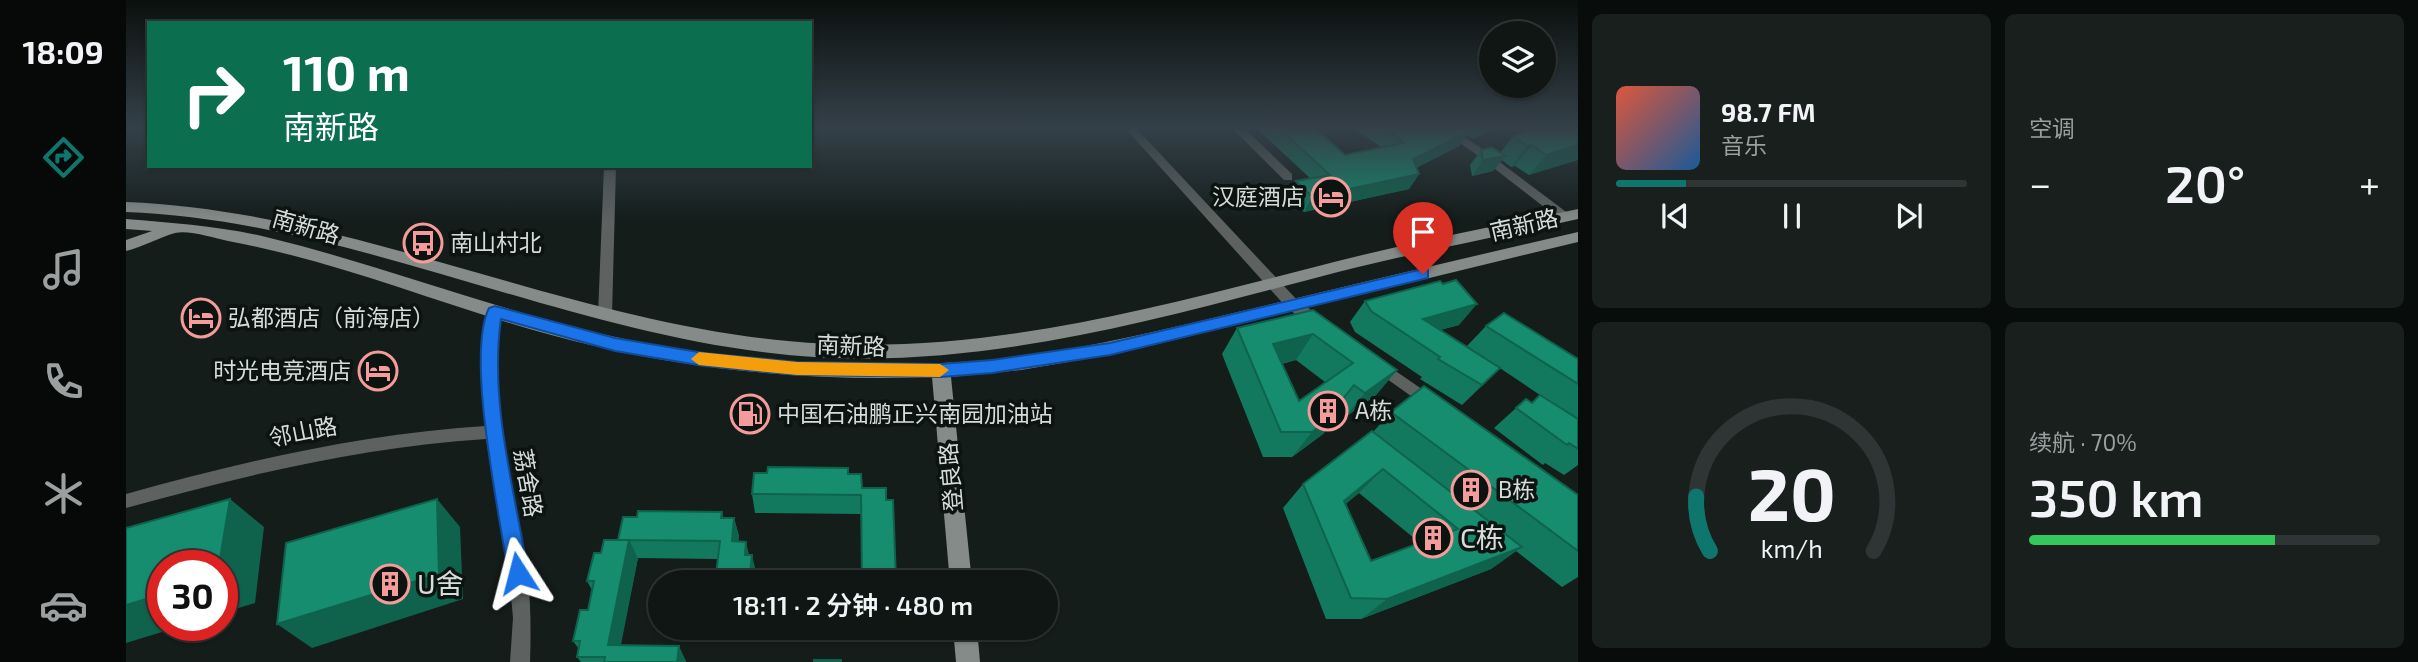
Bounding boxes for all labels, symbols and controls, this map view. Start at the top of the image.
map controls [1479,21,1556,98]
button: layers [1479,21,1556,98]
text: 18:09 [22,32,104,70]
text: 110 m [283,42,410,101]
icon: right [168,49,259,140]
text: 98.7 FM [1721,96,1816,127]
text: 南新路 [283,107,379,145]
text: 空调 [2029,114,2075,142]
text: 音乐 [1721,131,1767,159]
icon: directions [39,133,88,182]
text: 20° [2165,151,2245,213]
text: − [2029,160,2051,206]
text: + [2359,160,2380,206]
hotel icon: 汉庭酒店 [1310,176,1352,218]
place label: 汉庭酒店 [1212,182,1304,210]
icon: previous [1656,197,1694,235]
icon: pause [1773,197,1811,235]
icon: next [1890,197,1928,235]
pin [1393,202,1453,274]
street label: 南新路 [269,203,343,249]
street label: 南新路 [1487,203,1561,245]
icon: arrive [1404,213,1442,251]
bus stop icon: 南山村北 [402,222,444,264]
place label: 南山村北 [450,228,542,256]
icon: music [39,245,88,294]
hotel icon: 弘都酒店（前海店） [180,297,222,339]
place label: 弘都酒店（前海店） [228,303,435,331]
street label: 南新路 [816,330,886,360]
hotel icon: 时光电竞酒店 [357,350,399,392]
place label: 时光电竞酒店 [213,356,351,384]
icon: phone [39,357,88,406]
building icon: A栋 [1307,390,1349,432]
fuel station icon: 中国石油鹏正兴南园加油站 [729,393,771,435]
place label: A栋 [1355,396,1392,424]
place label: 中国石油鹏正兴南园加油站 [777,399,1053,427]
street label: 邻山路 [266,411,339,451]
text: 续航 · 70% [2029,428,2137,456]
street label: 登良路 [933,441,967,513]
street label: 荔舍路 [509,446,549,519]
text: 20 [1747,448,1836,536]
text: 350 km [2029,465,2204,527]
icon: climate [39,469,88,518]
building icon: B栋 [1450,469,1492,511]
place label: B栋 [1498,475,1535,503]
building icon: C栋 [1412,517,1454,559]
place label: C栋 [1460,520,1504,554]
text: km/h [1760,533,1823,563]
position arrow [481,536,555,610]
speed limit sign: 30 [147,550,238,641]
building icon: U舍 [369,563,411,605]
place label: U舍 [417,566,464,600]
icon: car [39,581,88,630]
text: 18:11 · 2 分钟 · 480 m [733,589,973,620]

